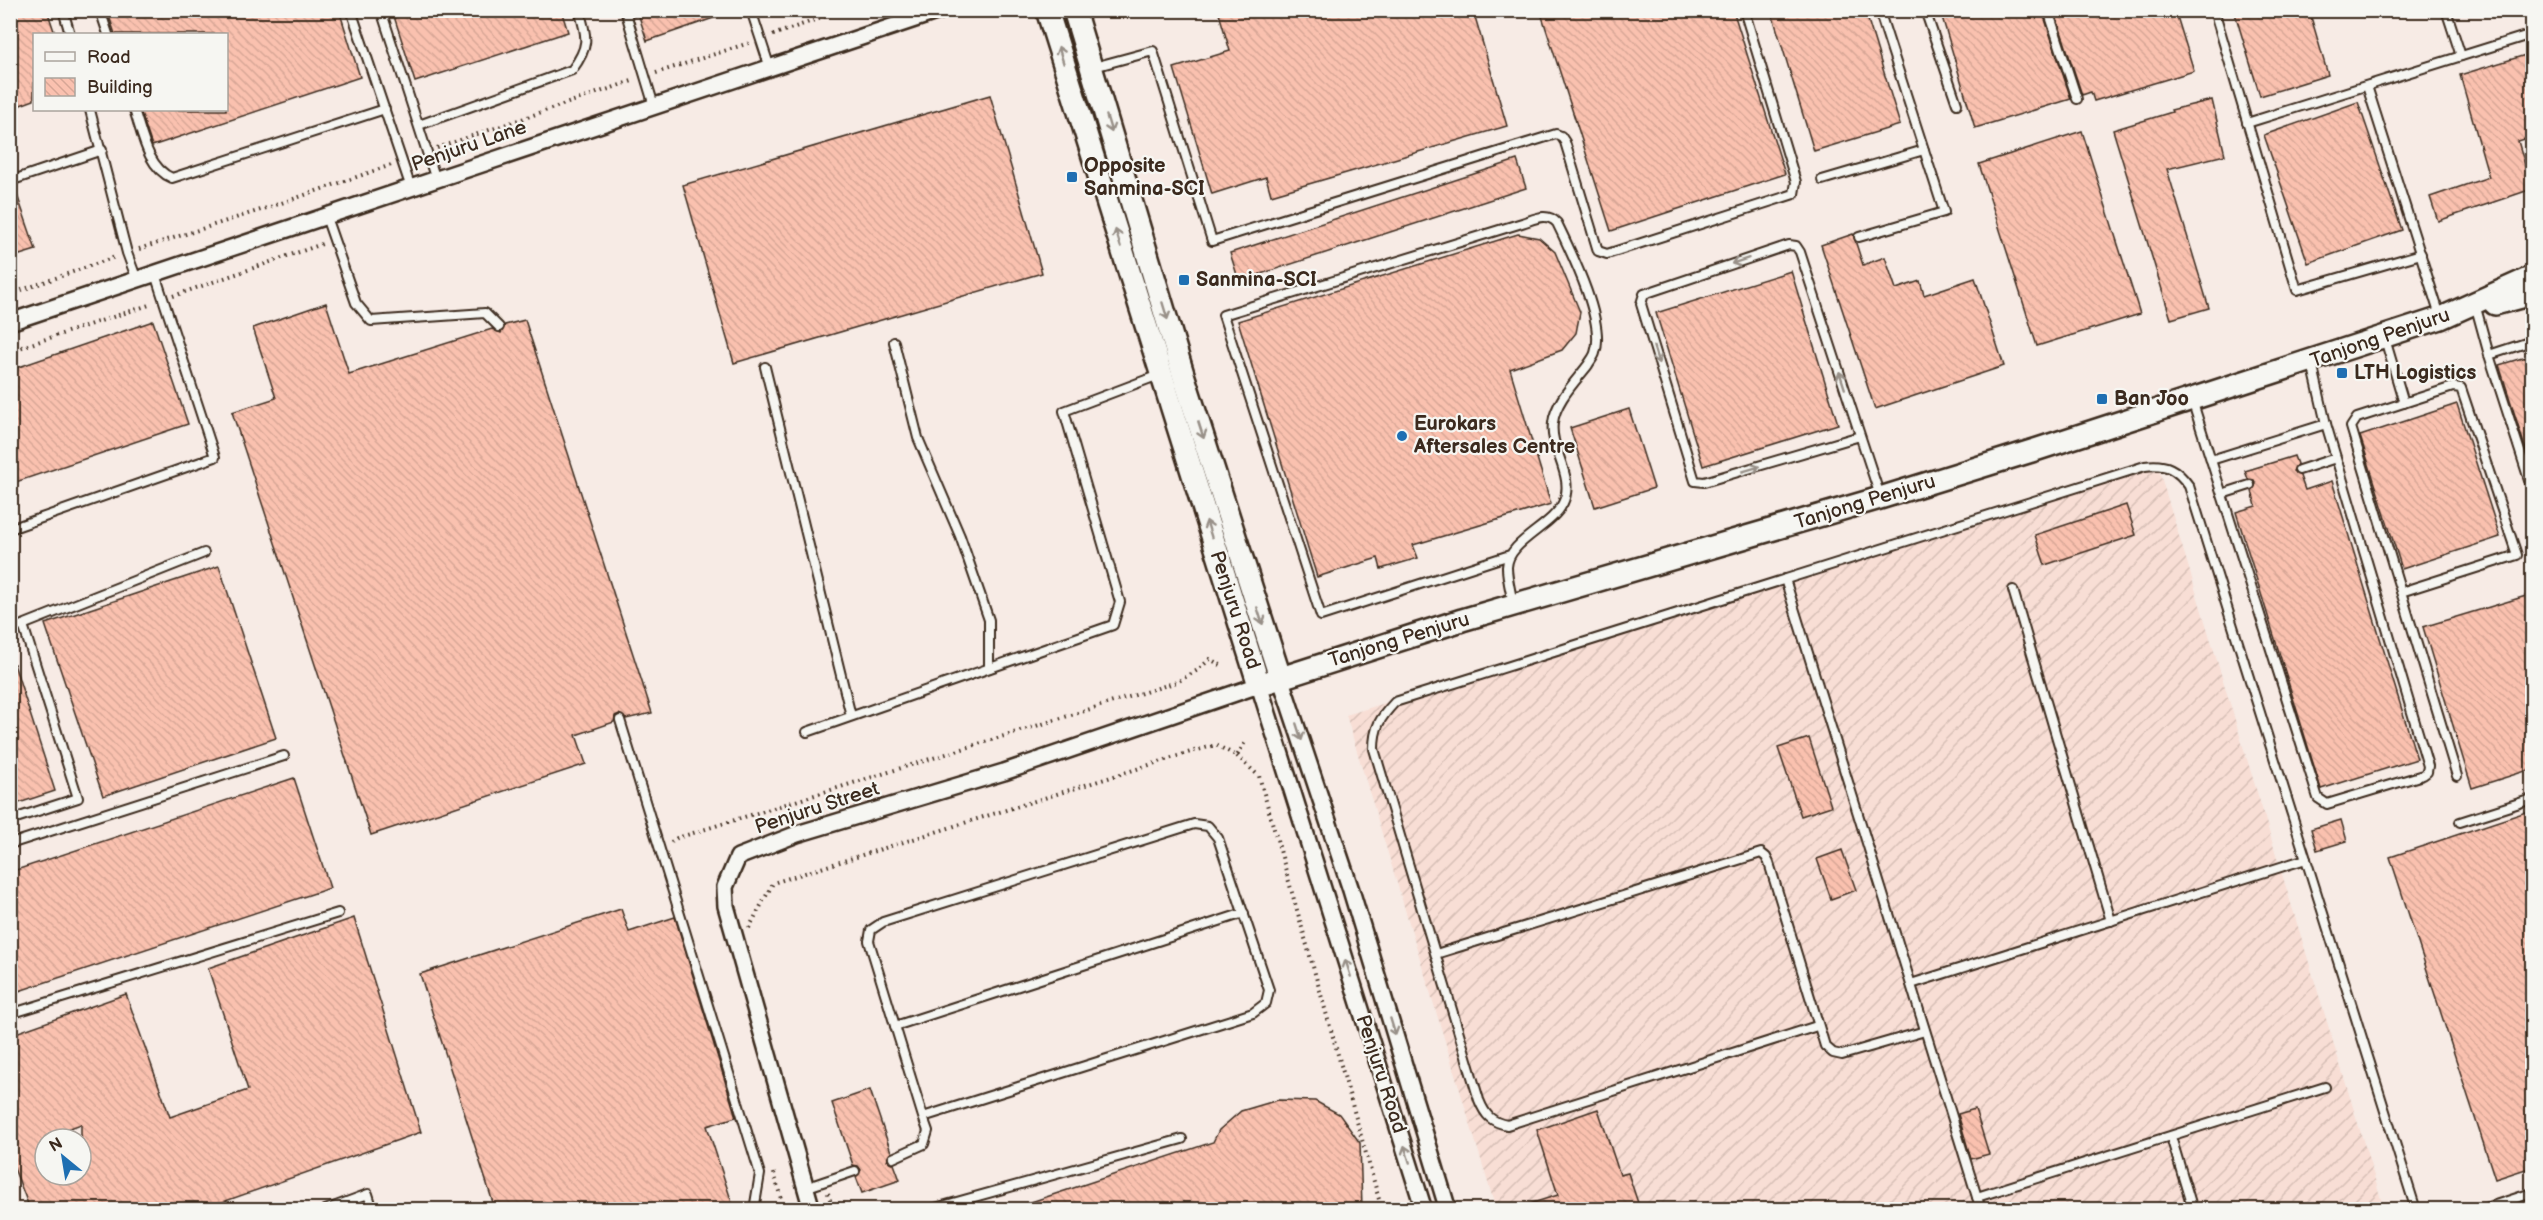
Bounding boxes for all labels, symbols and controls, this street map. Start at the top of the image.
legend [33,33,228,111]
one-way arrow [1055,46,1066,65]
text: Road [87,47,131,68]
text: Building [87,77,153,98]
one-way arrow [1104,114,1115,133]
street label: Penjuru Lane [408,115,530,177]
place label: Opposite Sanmina-SCI [1084,154,1205,201]
marker: Opposite Sanmina-SCI [1065,170,1079,184]
one-way arrow [1112,229,1123,248]
one-way arrow [1731,256,1750,267]
place label: Sanmina-SCI [1196,268,1317,292]
marker: Sanmina-SCI [1177,273,1191,287]
one-way arrow [1160,301,1171,320]
street label: Tanjong Penjuru [2307,303,2453,373]
one-way arrow [1651,345,1662,364]
place label: LTH Logistics [2354,361,2476,385]
marker: LTH Logistics [2335,366,2349,380]
one-way arrow [1836,371,1847,390]
place label: Ban Joo [2114,387,2189,411]
marker: Ban Joo [2095,392,2109,406]
place label: Eurokars Aftersales Centre [1413,412,1575,459]
one-way arrow [1196,420,1207,439]
marker: Eurokars Aftersales Centre [1395,429,1409,443]
one-way arrow [1741,463,1760,474]
street label: Tanjong Penjuru [1792,469,1938,535]
one-way arrow [1203,520,1214,539]
street label: Penjuru Road [1205,548,1265,672]
one-way arrow [1255,606,1266,625]
street label: Tanjong Penjuru [1326,607,1472,673]
one-way arrow [1294,722,1305,741]
street label: Penjuru Street [752,777,882,839]
one-way arrow [1342,959,1353,978]
street label: Penjuru Road [1351,1012,1411,1136]
one-way arrow [1388,1017,1399,1036]
north arrow [33,1127,93,1187]
text: N [46,1134,66,1157]
one-way arrow [1401,1145,1412,1164]

